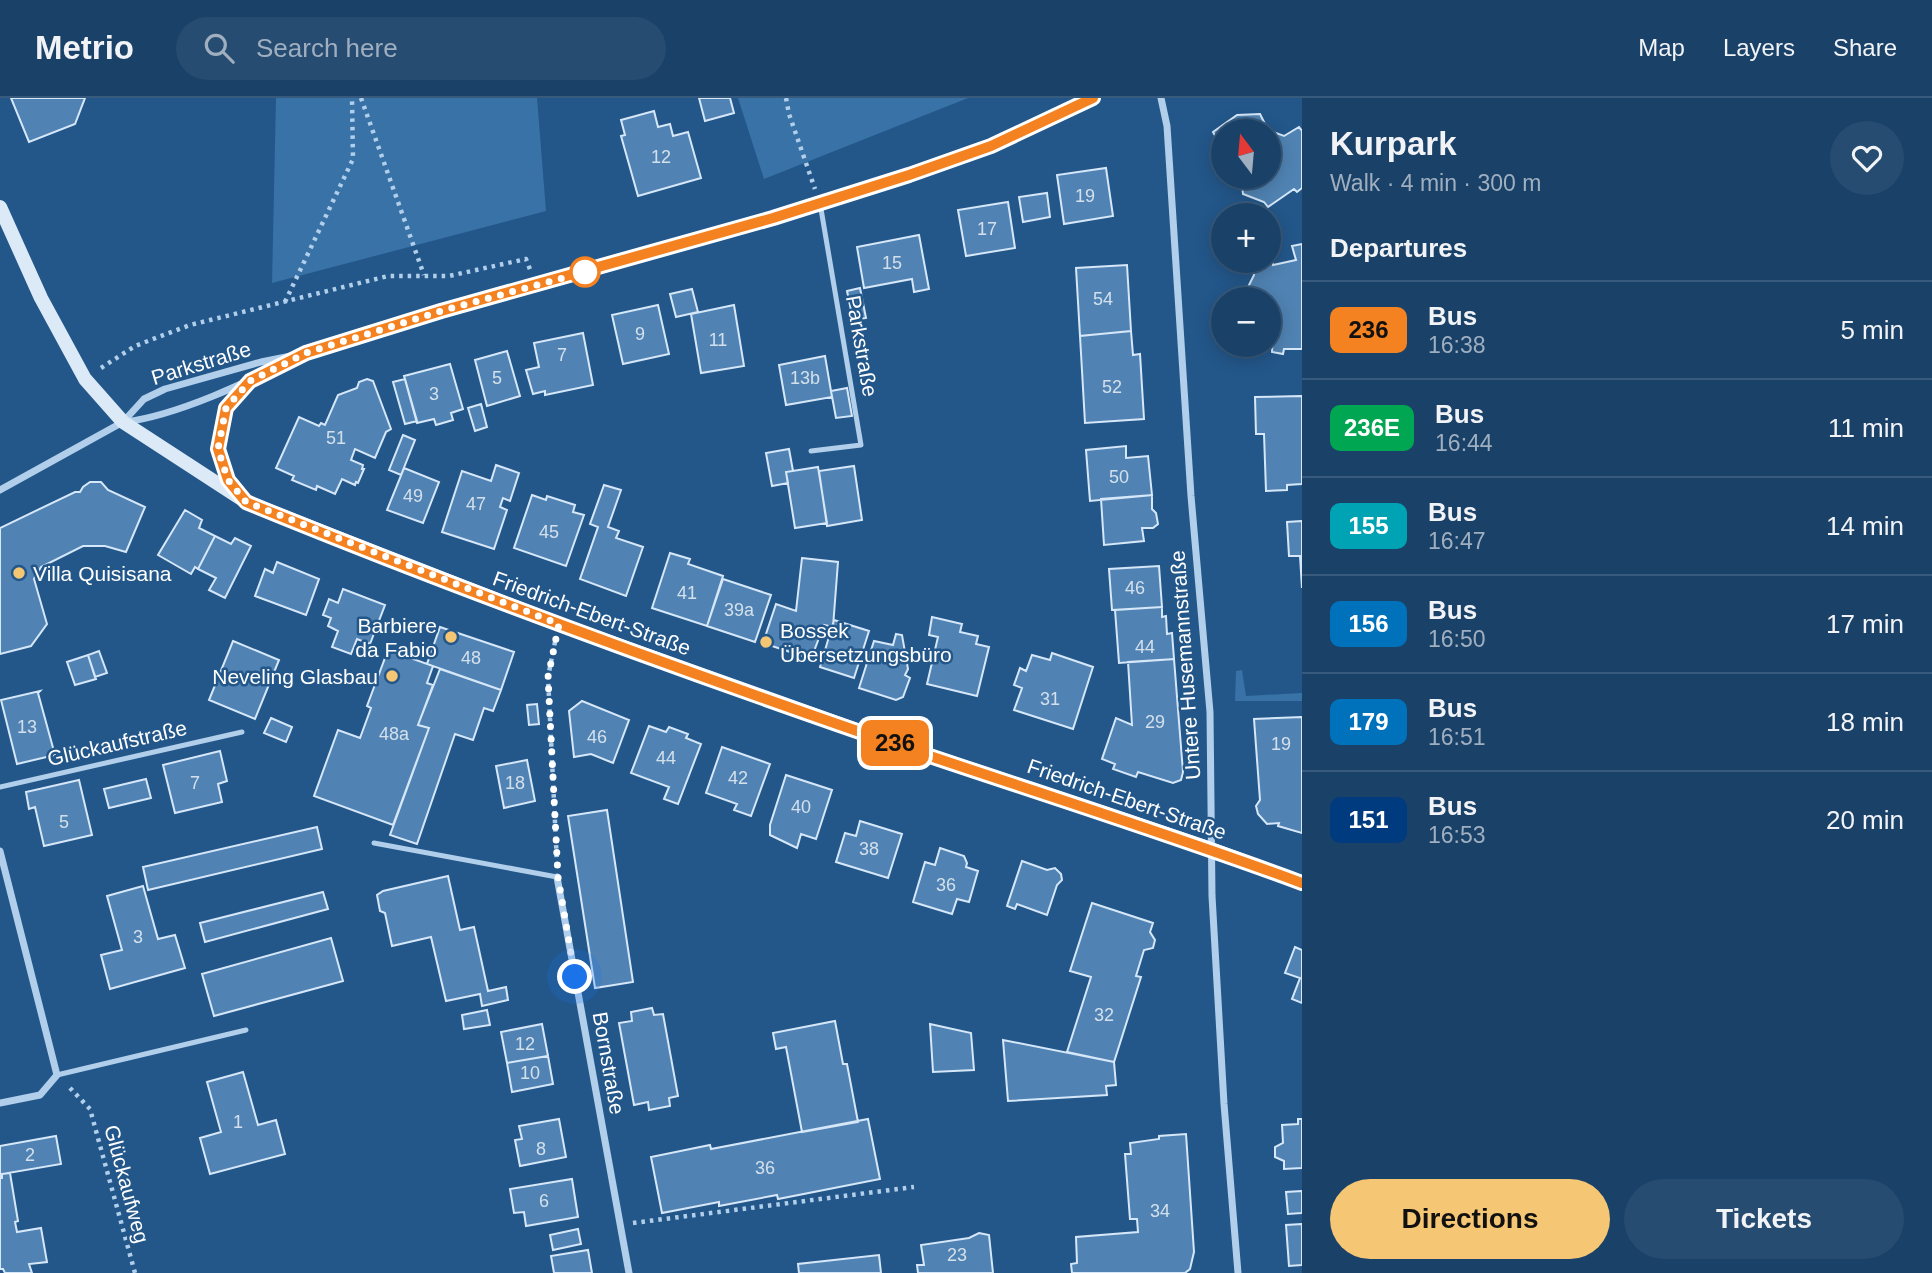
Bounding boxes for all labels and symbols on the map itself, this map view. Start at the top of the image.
north arrow [1211,119,1281,189]
house number: 12 [651,147,671,167]
house number: 19 [1075,186,1095,206]
house number: 17 [977,219,997,239]
house number: 15 [882,253,902,273]
unlabelled marker [570,257,600,287]
house number: 54 [1093,289,1113,309]
street label: Parkstraße [842,293,882,399]
house number: 9 [635,324,645,344]
house number: 11 [709,330,727,350]
street label: Parkstraße [149,337,253,389]
house number: 7 [557,345,567,365]
house number: 5 [492,368,502,388]
house number: 13b [790,368,820,388]
house number: 52 [1102,377,1122,397]
house number: 3 [429,384,439,404]
house number: 51 [326,428,346,448]
house number: 50 [1109,467,1129,487]
house number: 49 [403,486,423,506]
house number: 47 [466,494,486,514]
house number: 45 [539,522,559,542]
street label: Untere Husemannstraße [1166,550,1204,780]
place label: Villa Quisisana [33,562,172,585]
marker: Villa Quisisana [11,565,27,581]
street label: Friedrich-Ebert-Straße [490,566,694,660]
house number: 46 [1125,578,1145,598]
house number: 41 [677,583,697,603]
house number: 39a [724,600,755,620]
place label: Barbiere da Fabio [355,614,437,661]
place label: Bossek Übersetzungsbüro [780,619,952,666]
marker: Barbiere da Fabio [443,629,459,645]
marker: Bossek Übersetzungsbüro [758,634,774,650]
house number: 44 [1135,637,1155,657]
house number: 48 [461,648,481,668]
place label: Neveling Glasbau [212,665,378,688]
marker: Neveling Glasbau [384,668,400,684]
house number: 31 [1040,689,1060,709]
house number: 29 [1145,712,1165,732]
street label: Glückaufstraße [45,716,189,770]
house number: 13 [17,717,37,737]
line badge: 236 [855,720,935,766]
house number: 48a [379,724,410,744]
house number: 46 [587,727,607,747]
house number: 19 [1271,734,1291,754]
house number: 44 [656,748,676,768]
street label: Friedrich-Ebert-Straße [1025,754,1229,844]
house number: 42 [728,768,748,788]
house number: 7 [190,773,200,793]
house number: 18 [505,773,525,793]
house number: 40 [791,797,811,817]
house number: 5 [59,812,69,832]
house number: 38 [859,839,879,859]
house number: 36 [936,875,956,895]
house number: 3 [133,927,143,947]
your location [557,959,592,994]
house number: 32 [1094,1005,1114,1025]
street label: Bornstraße [589,1010,629,1116]
house number: 12 [515,1034,535,1054]
house number: 10 [520,1063,540,1083]
house number: 1 [233,1112,243,1132]
street label: Glückaufweg [100,1122,154,1246]
house number: 8 [536,1139,546,1159]
house number: 2 [25,1145,35,1165]
house number: 36 [755,1158,775,1178]
house number: 6 [539,1191,549,1211]
house number: 34 [1150,1201,1170,1221]
house number: 23 [947,1245,967,1265]

